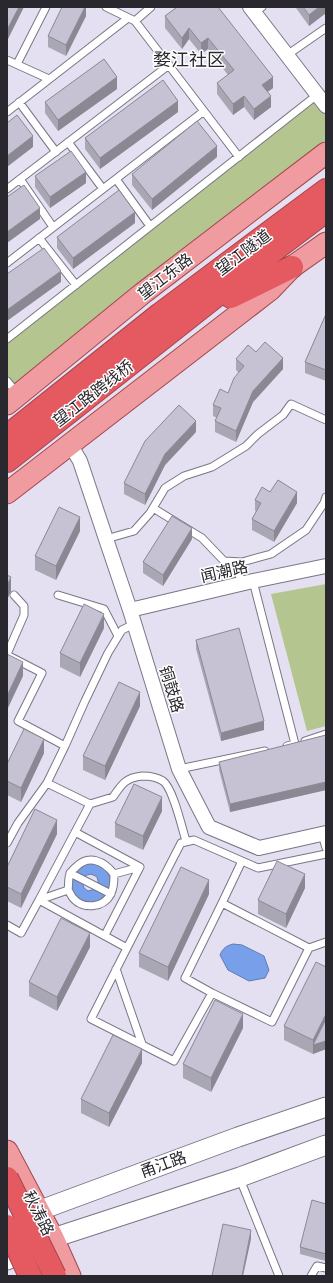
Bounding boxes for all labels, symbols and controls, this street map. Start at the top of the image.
district label: 婺江社区 [153,47,225,73]
street label: 望江隧道 [211,224,276,281]
street label: 望江东路 [133,248,198,305]
street label: 望江路跨线桥 [48,355,138,432]
street label: 闻潮路 [198,555,250,588]
street label: 铜鼓路 [154,663,190,715]
street label: 甬江路 [137,1145,190,1183]
street label: 秋涛路 [17,1187,60,1240]

